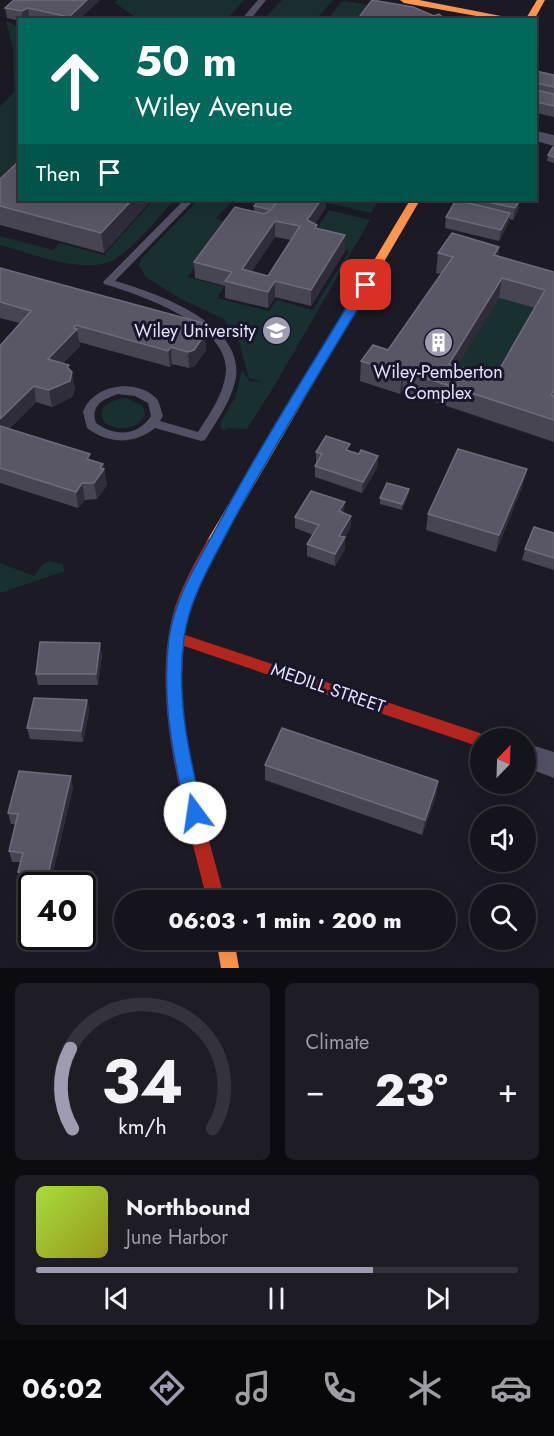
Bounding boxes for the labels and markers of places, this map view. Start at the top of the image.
pin [340,259,391,310]
school or university icon: Wiley University [261,315,293,347]
place label: Wiley University [134,318,256,344]
building icon: Wiley-Pemberton Complex [422,327,454,359]
place label: Wiley-Pemberton Complex [373,359,503,406]

